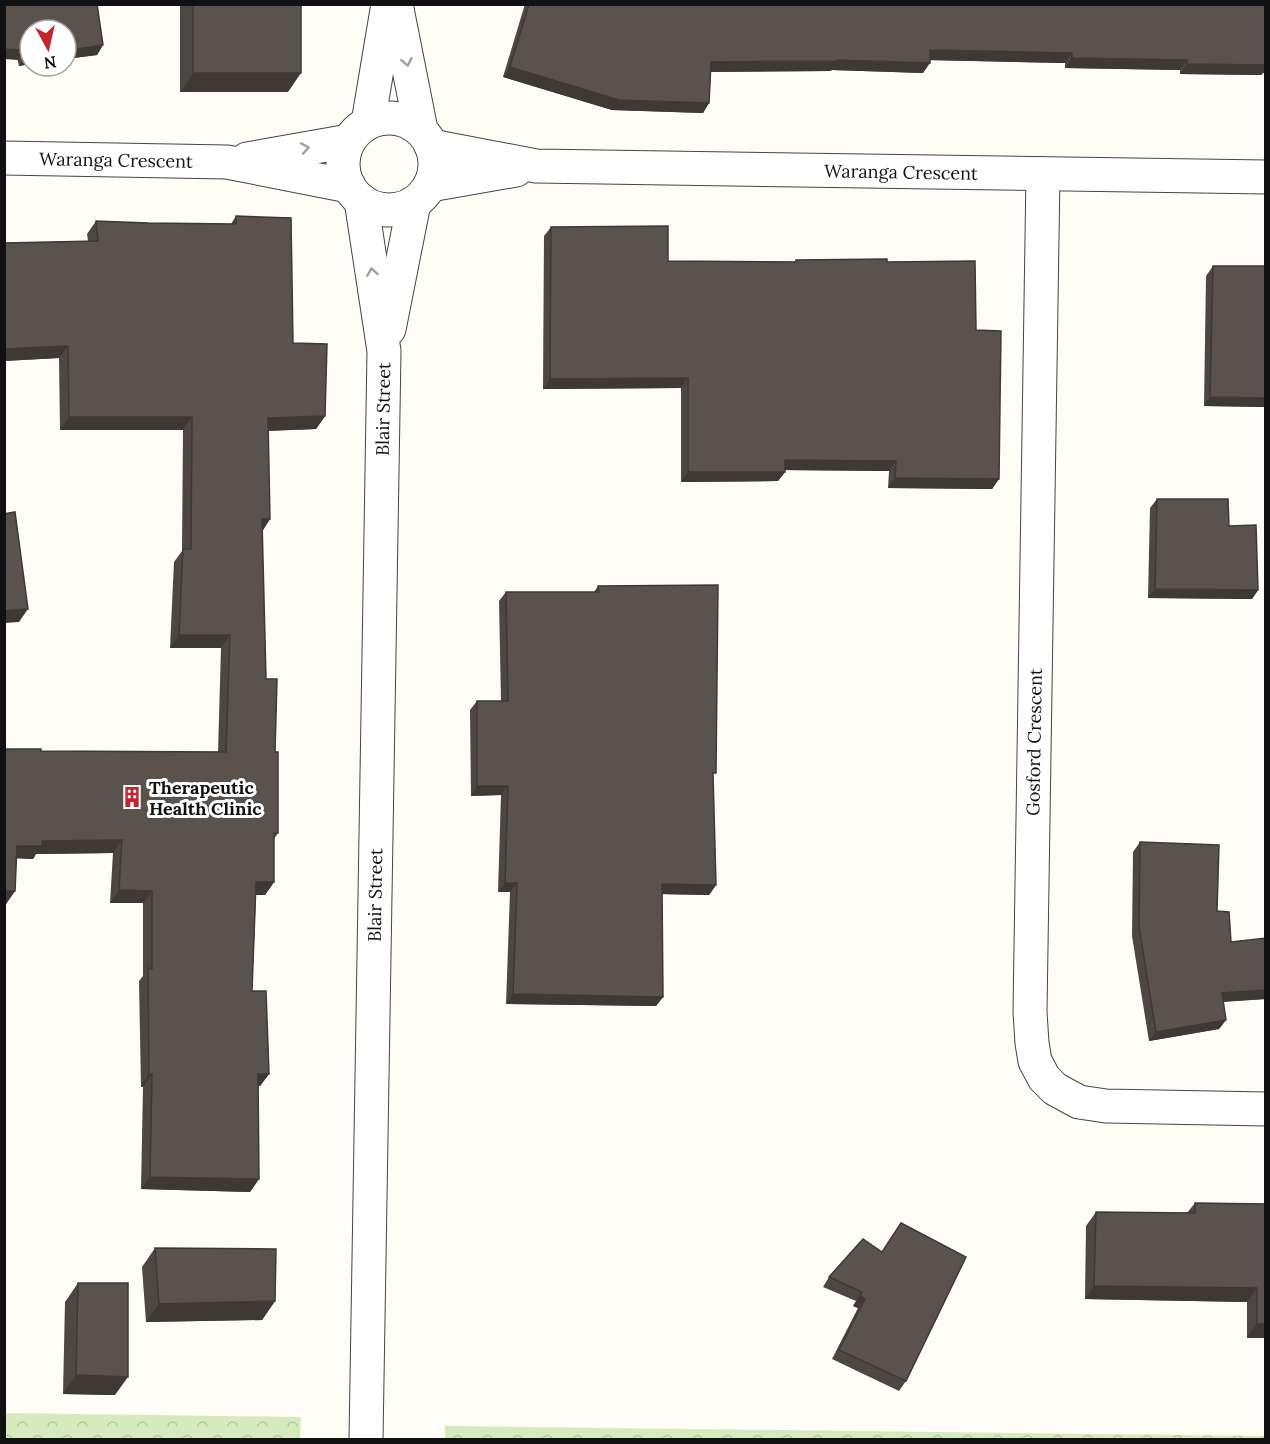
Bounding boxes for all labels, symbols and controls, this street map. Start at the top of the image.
north arrow [18,18,78,78]
text: N [43,52,58,74]
one-way arrow [400,57,413,67]
one-way arrow [301,143,310,155]
street label: Waranga Crescent [39,147,193,173]
street label: Waranga Crescent [824,159,978,185]
one-way arrow [366,268,379,278]
street label: Blair Street [371,362,395,456]
street label: Gosford Crescent [1021,668,1047,816]
place label: Therapeutic Health Clinic [149,776,262,820]
building icon: Therapeutic Health Clinic [120,785,144,809]
street label: Blair Street [363,848,387,942]

